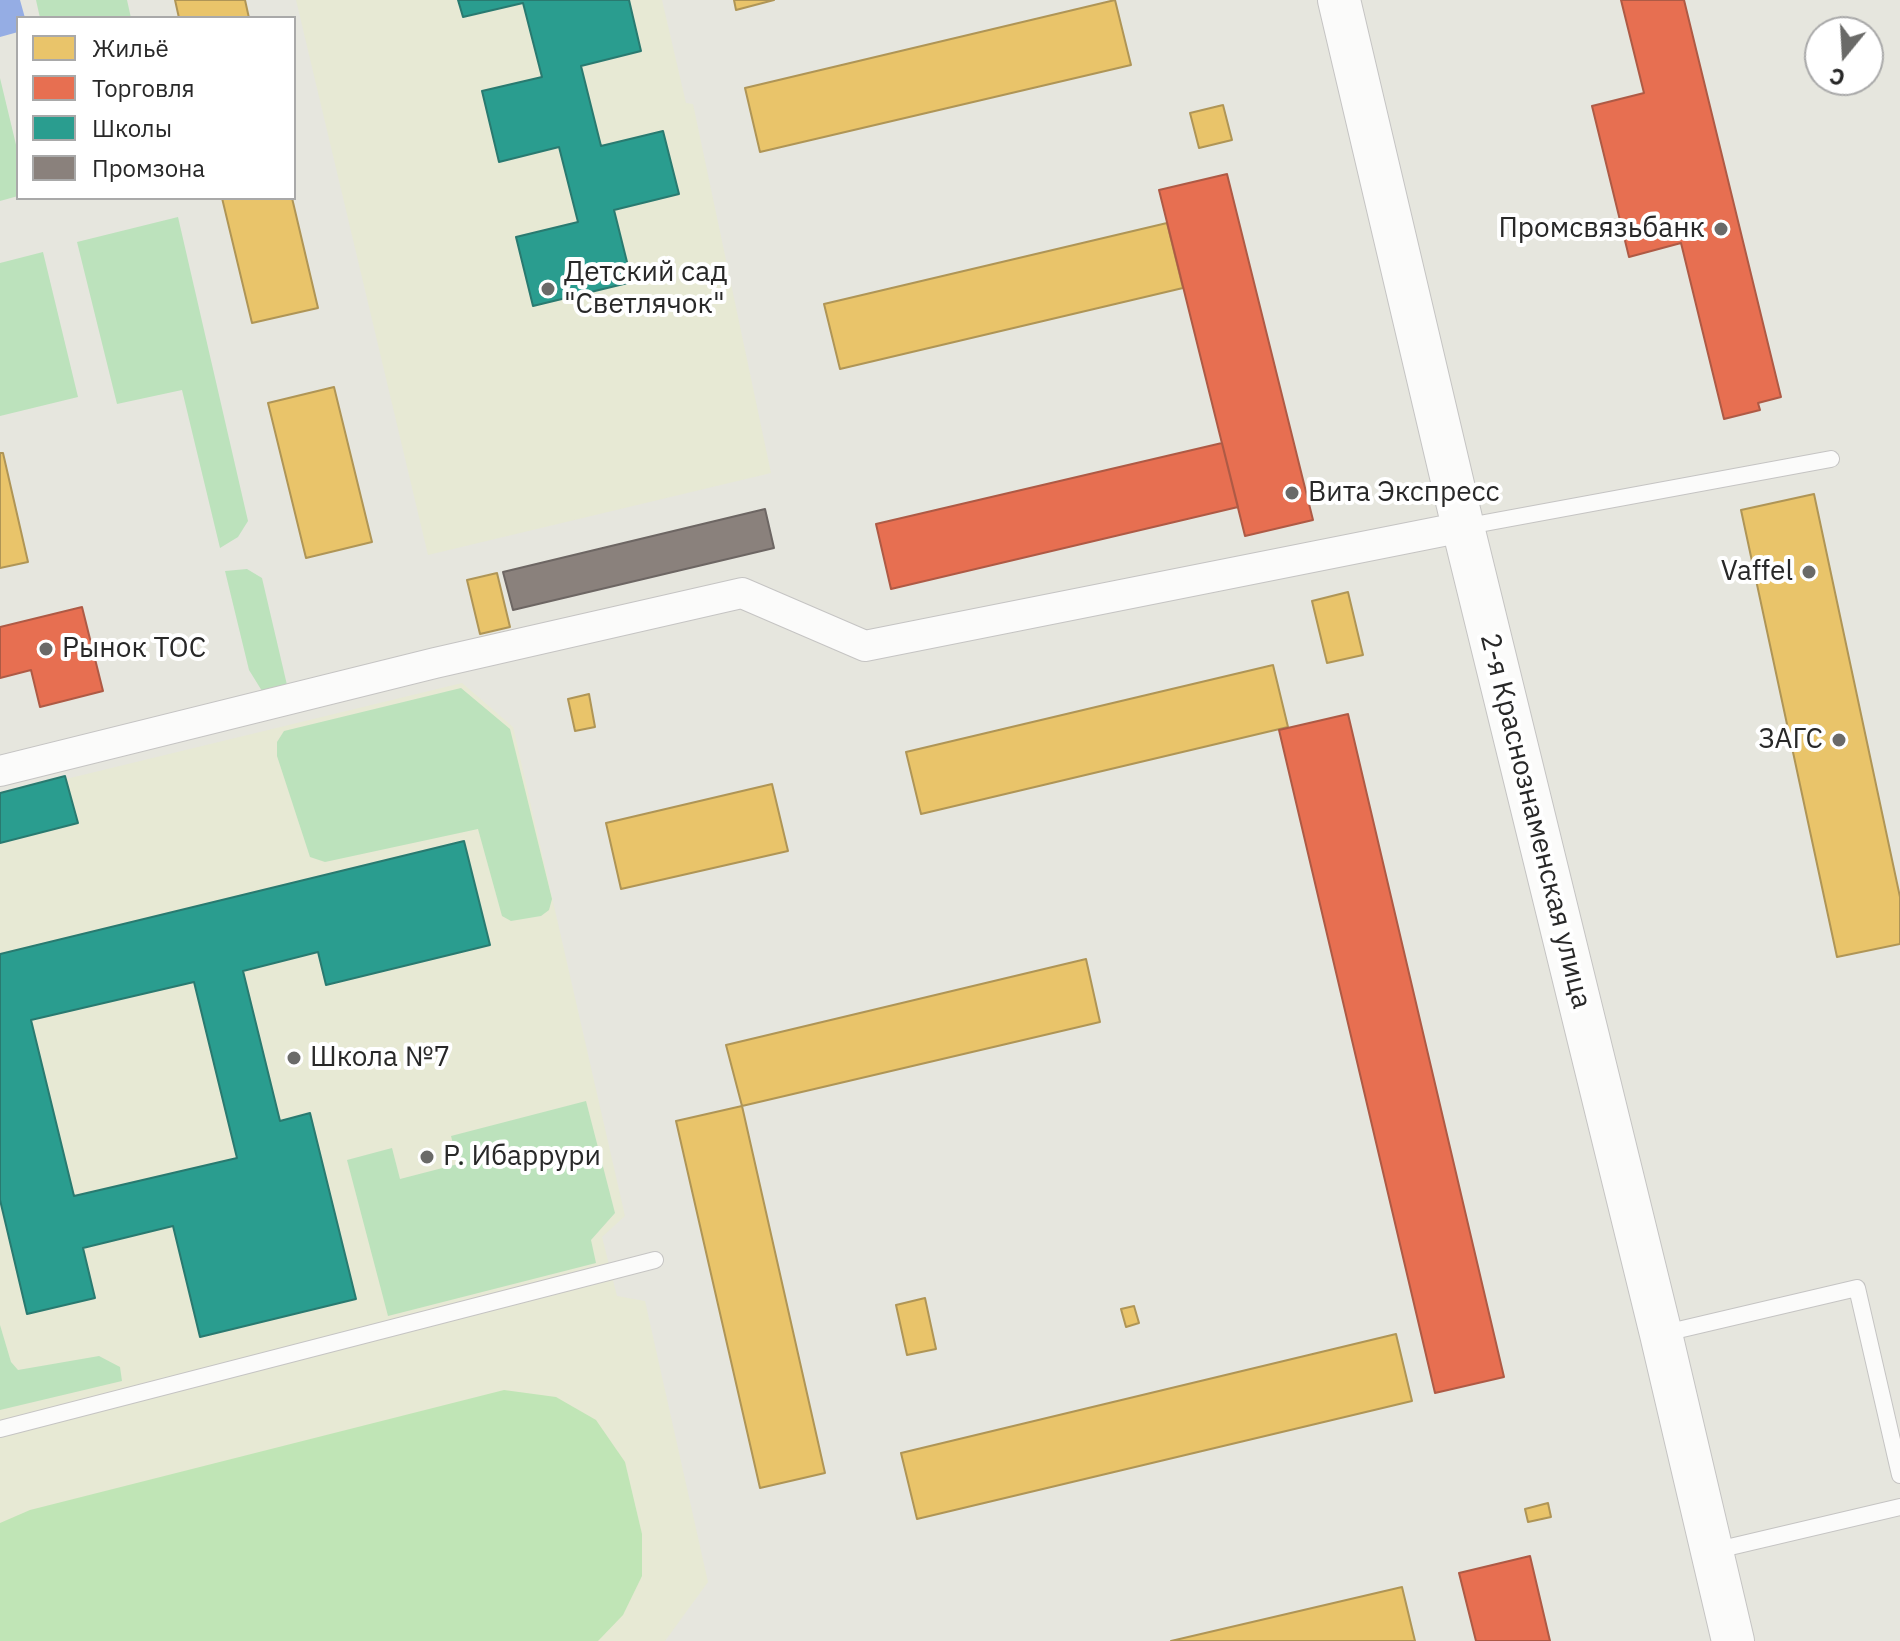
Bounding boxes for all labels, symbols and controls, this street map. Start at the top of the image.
legend [16,16,296,200]
north arrow [1804,16,1884,96]
text: Жильё [92,32,169,64]
text: С [1826,61,1848,93]
text: Торговля [92,72,195,104]
text: Школы [92,112,172,144]
text: Промзона [92,152,205,184]
place label: Промсвязьбанк [1498,212,1705,246]
marker: Промсвязьбанк [1712,220,1730,238]
place label: Детский сад "Светлячок" [564,256,727,322]
marker: Детский сад "Светлячок" [539,280,557,298]
place label: Вита Экспресс [1308,476,1500,510]
marker: Вита Экспресс [1283,484,1301,502]
place label: Vaffel [1721,555,1793,589]
marker: Vaffel [1800,563,1818,581]
street label: 2-я Краснознаменская улица [1472,630,1598,1012]
place label: Рынок ТОС [62,632,206,666]
marker: Рынок ТОС [37,640,55,658]
place label: ЗАГС [1758,723,1823,757]
marker: ЗАГС [1830,731,1848,749]
place label: Школа №7 [310,1041,450,1075]
marker: Школа №7 [285,1049,303,1067]
place label: Р. Ибаррури [443,1140,601,1174]
marker: Р. Ибаррури [418,1148,436,1166]

